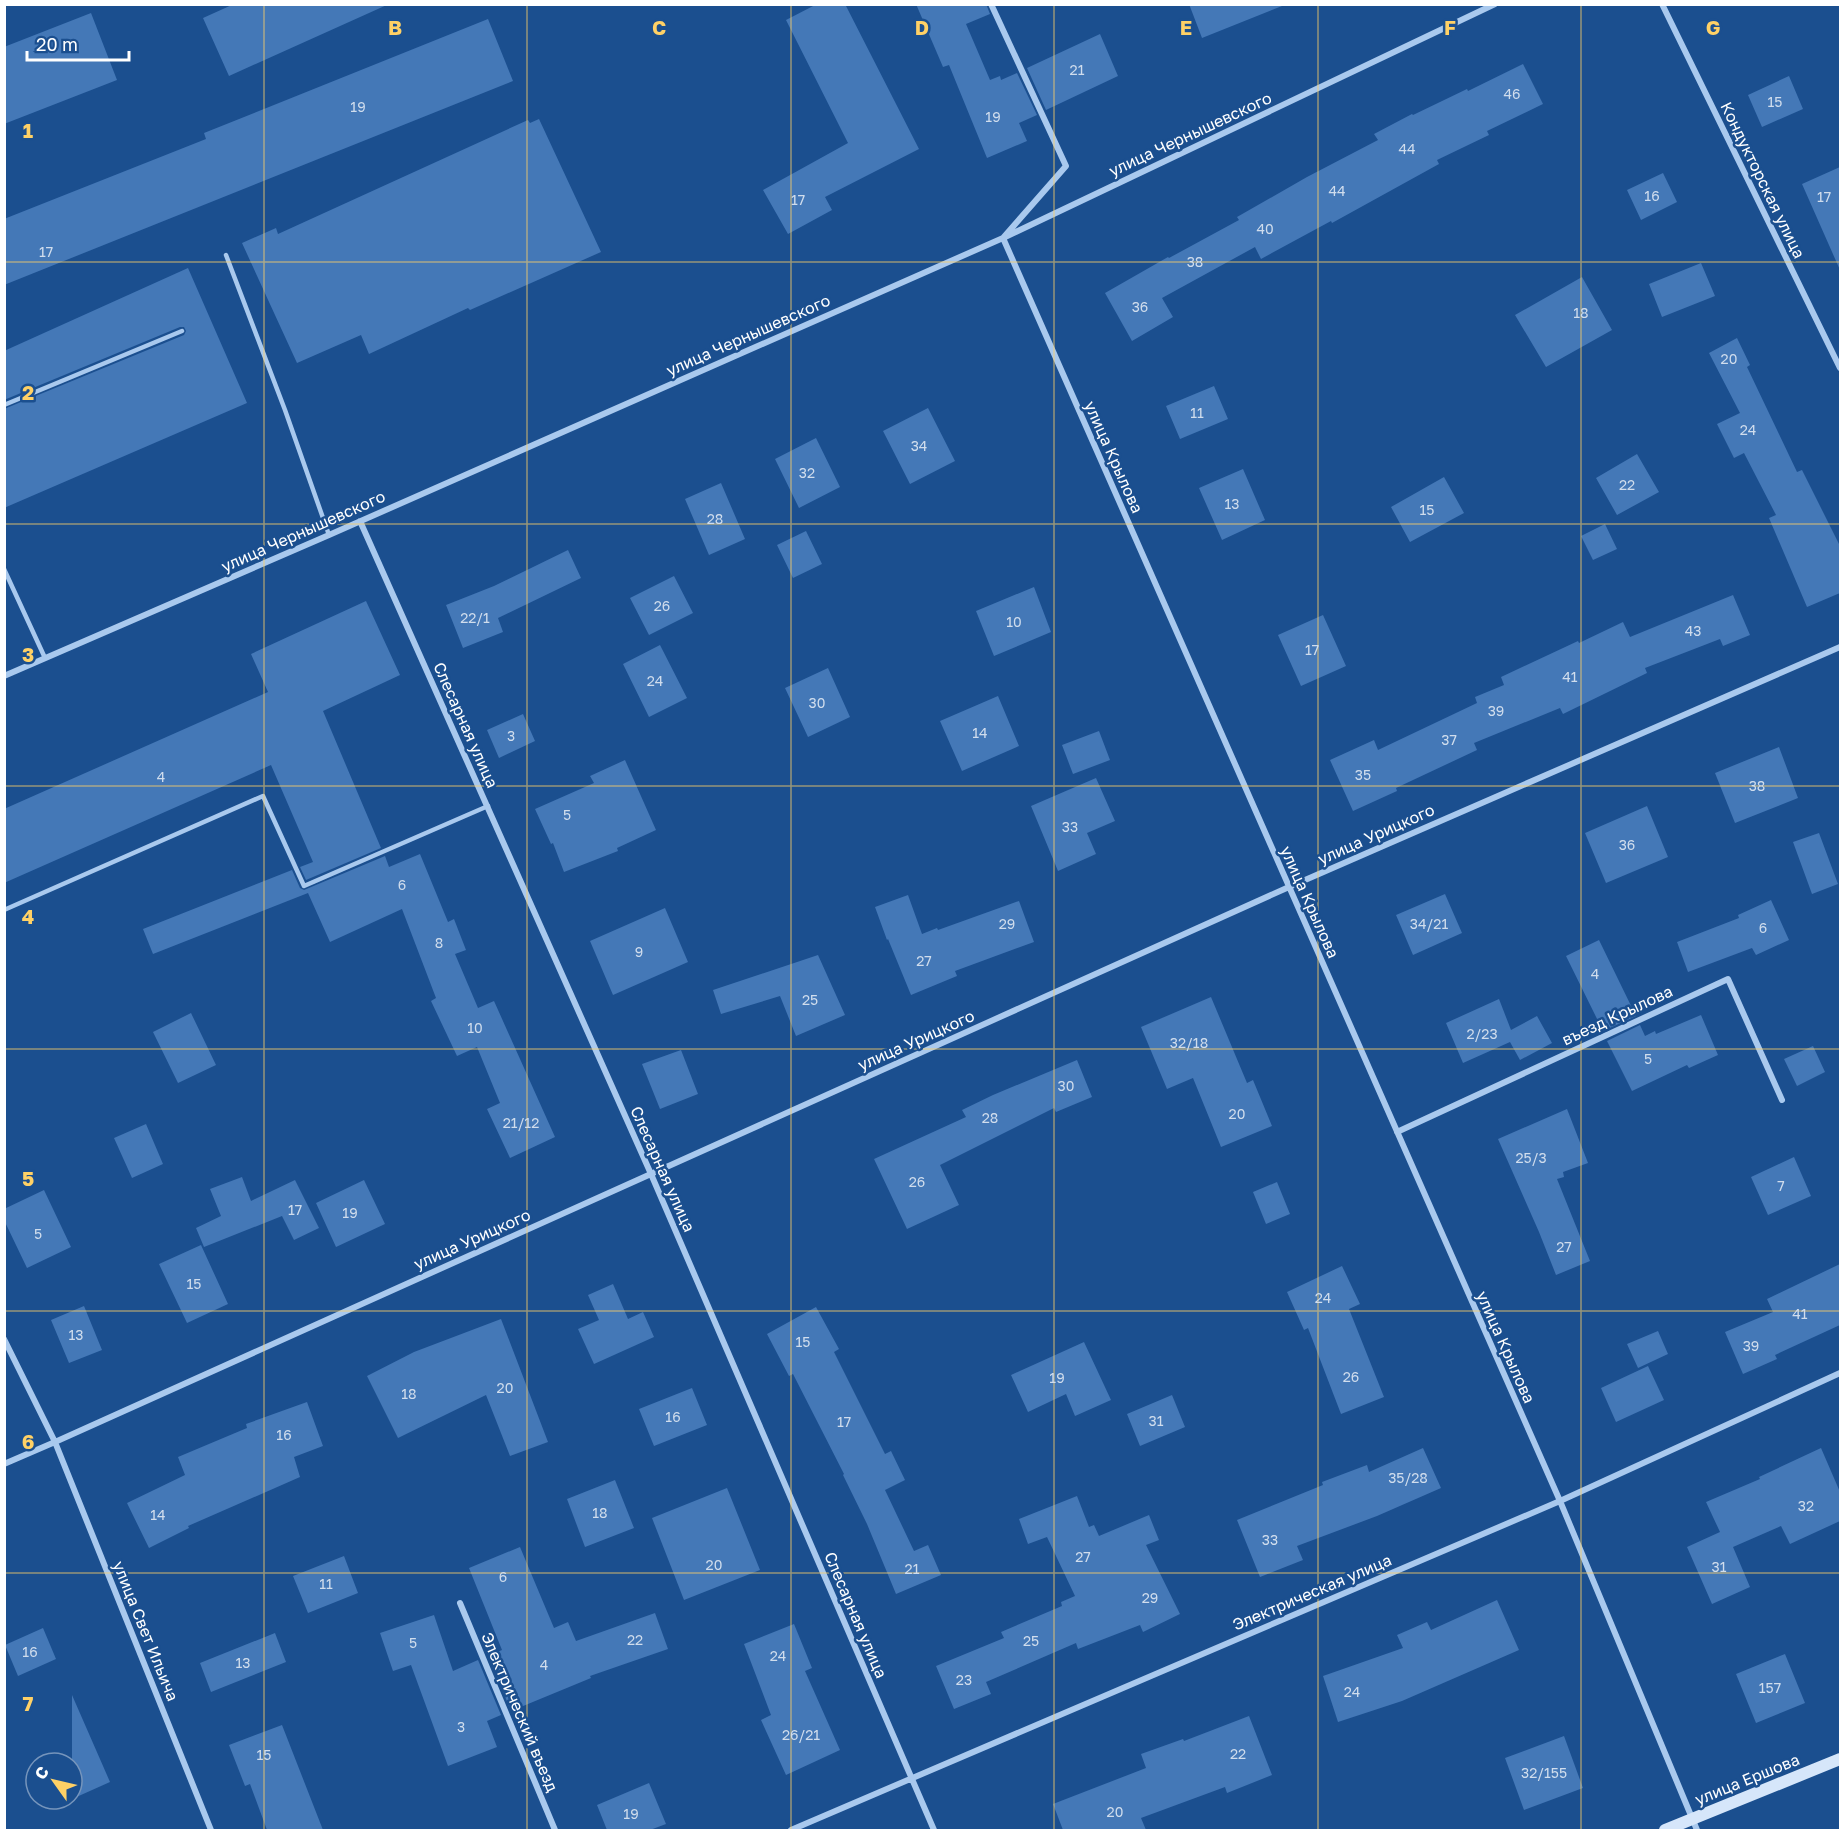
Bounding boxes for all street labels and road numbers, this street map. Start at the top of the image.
street label: улица Чернышевского [1105,87,1275,181]
street label: Кондукторская улица [1716,98,1810,262]
street label: улица Чернышевского [663,290,833,380]
street label: улица Крылова [1080,398,1148,516]
street label: улица Чернышевского [218,486,388,576]
street label: Слесарная улица [429,659,503,791]
street label: улица Урицкого [1314,799,1438,869]
street label: улица Крылова [1276,843,1344,961]
street label: въезд Крылова [1558,981,1676,1049]
street label: улица Урицкого [854,1005,978,1075]
street label: Слесарная улица [626,1103,700,1235]
street label: улица Урицкого [410,1204,534,1274]
street label: улица Крылова [1472,1288,1540,1406]
street label: Слесарная улица [820,1549,892,1681]
street label: Электрическая улица [1230,1549,1394,1635]
street label: улица Свет Ильича [109,1558,183,1704]
street label: Электрический въезд [477,1629,563,1795]
street label: улица Ершова [1692,1749,1802,1809]

